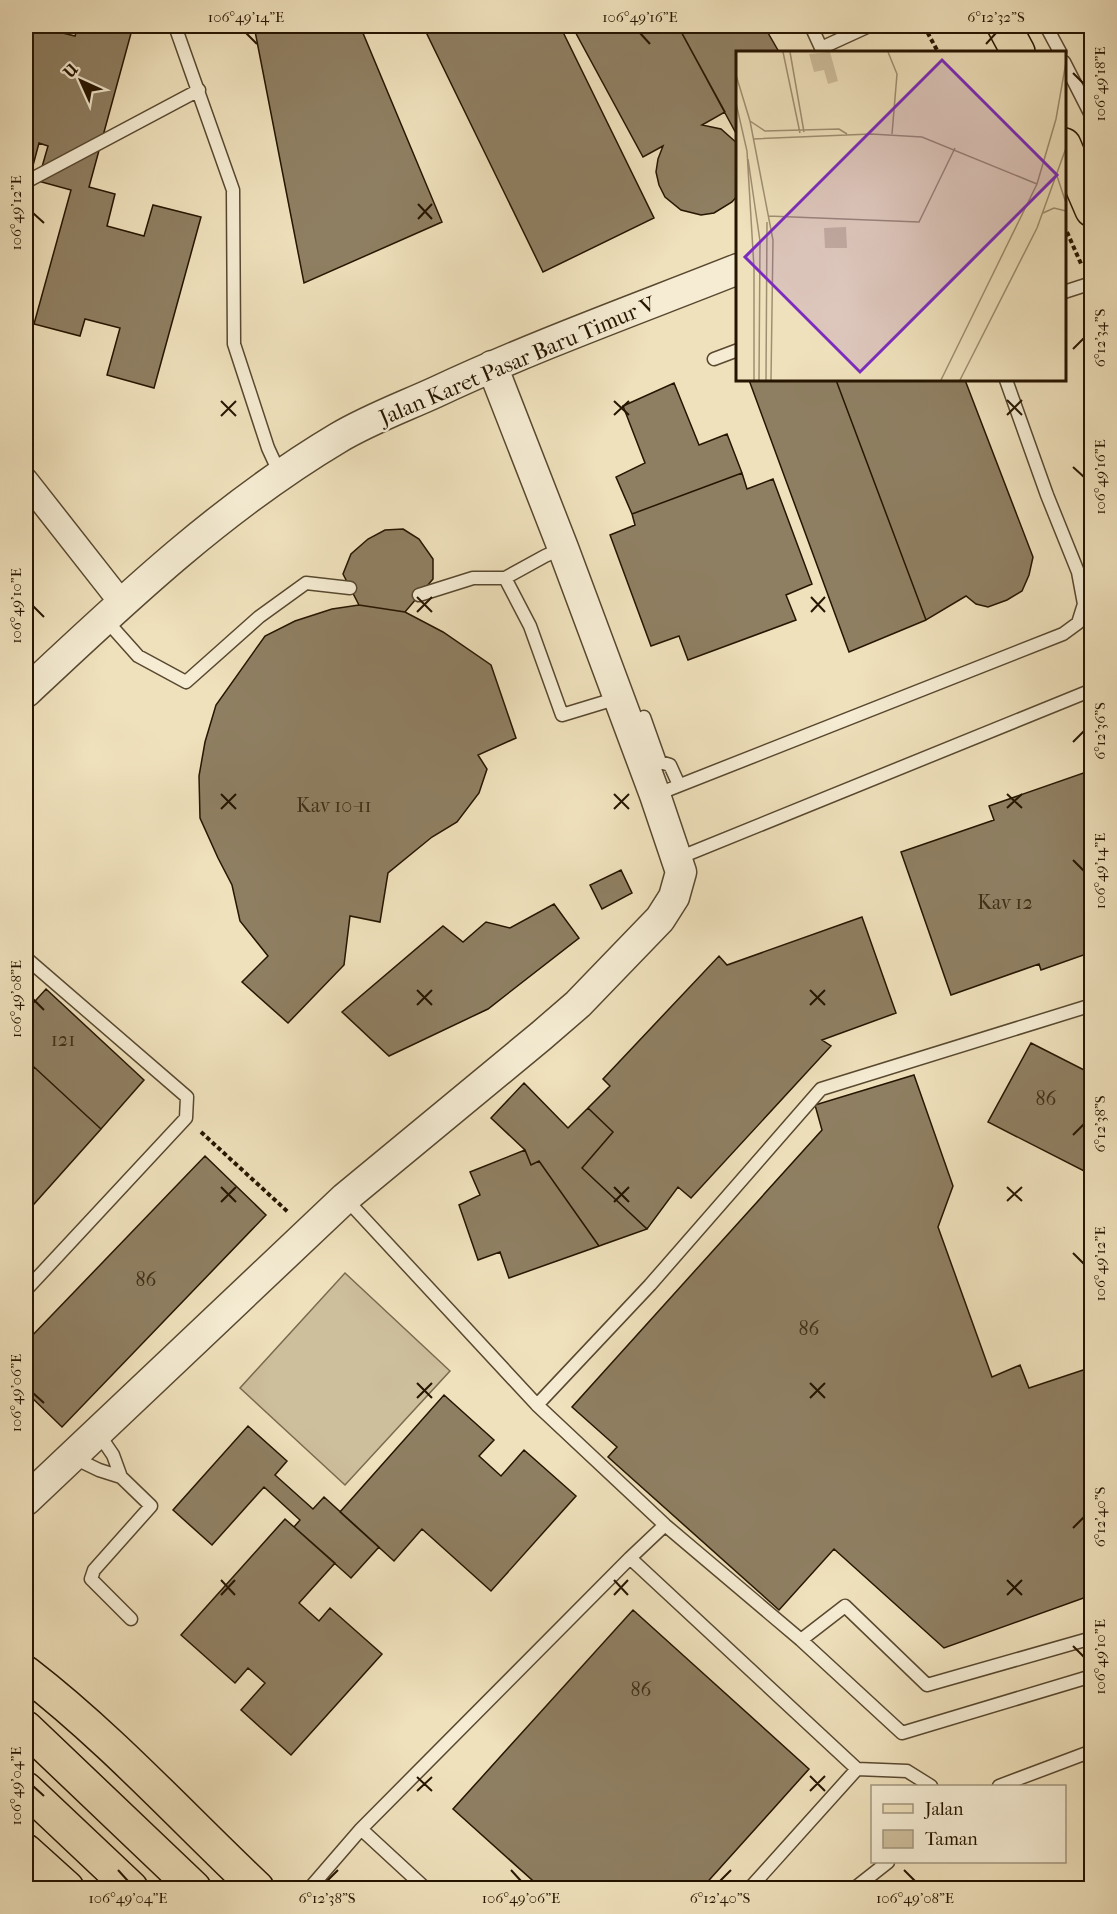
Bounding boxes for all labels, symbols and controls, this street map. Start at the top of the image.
text: 106°49'14"E [208,8,284,26]
text: 106°49'16"E [602,8,678,26]
text: 6°12'32"S [967,8,1025,26]
text: 106°49'18"E [1091,47,1109,121]
north arrow [51,51,111,111]
inset map [736,51,1066,381]
text: U [59,59,82,83]
text: 106°49'12"E [7,175,25,251]
street label: Jalan Karet Pasar Baru Timur V [374,291,660,432]
text: 6°12'34"S [1091,309,1109,367]
text: 106°49'16"E [1091,439,1109,515]
text: 106°49'10"E [7,568,25,644]
text: 6°12'36"S [1091,702,1109,760]
house number: Kav 10-11 [296,794,372,817]
text: 106°49'14"E [1091,833,1109,909]
house number: Kav 12 [977,891,1033,914]
text: 106°49'08"E [7,960,25,1038]
house number: 121 [51,1028,75,1051]
house number: 86 [1036,1087,1057,1110]
text: 6°12'38"S [1091,1095,1109,1153]
text: 106°49'12"E [1091,1226,1109,1302]
house number: 86 [136,1268,157,1291]
house number: 86 [799,1317,820,1340]
text: 106°49'06"E [7,1354,25,1432]
text: 6°12'40"S [1091,1486,1109,1547]
text: 106°49'10"E [1091,1619,1109,1695]
house number: 86 [631,1678,652,1701]
text: 106°49'04"E [7,1746,25,1826]
legend [871,1785,1066,1863]
text: Jalan [923,1799,964,1820]
text: Taman [925,1829,978,1850]
text: 106°49'04"E [88,1889,168,1907]
text: 6°12'38"S [298,1889,356,1907]
text: 106°49'06"E [482,1889,560,1907]
text: 6°12'40"S [690,1889,751,1907]
text: 106°49'08"E [876,1889,954,1907]

